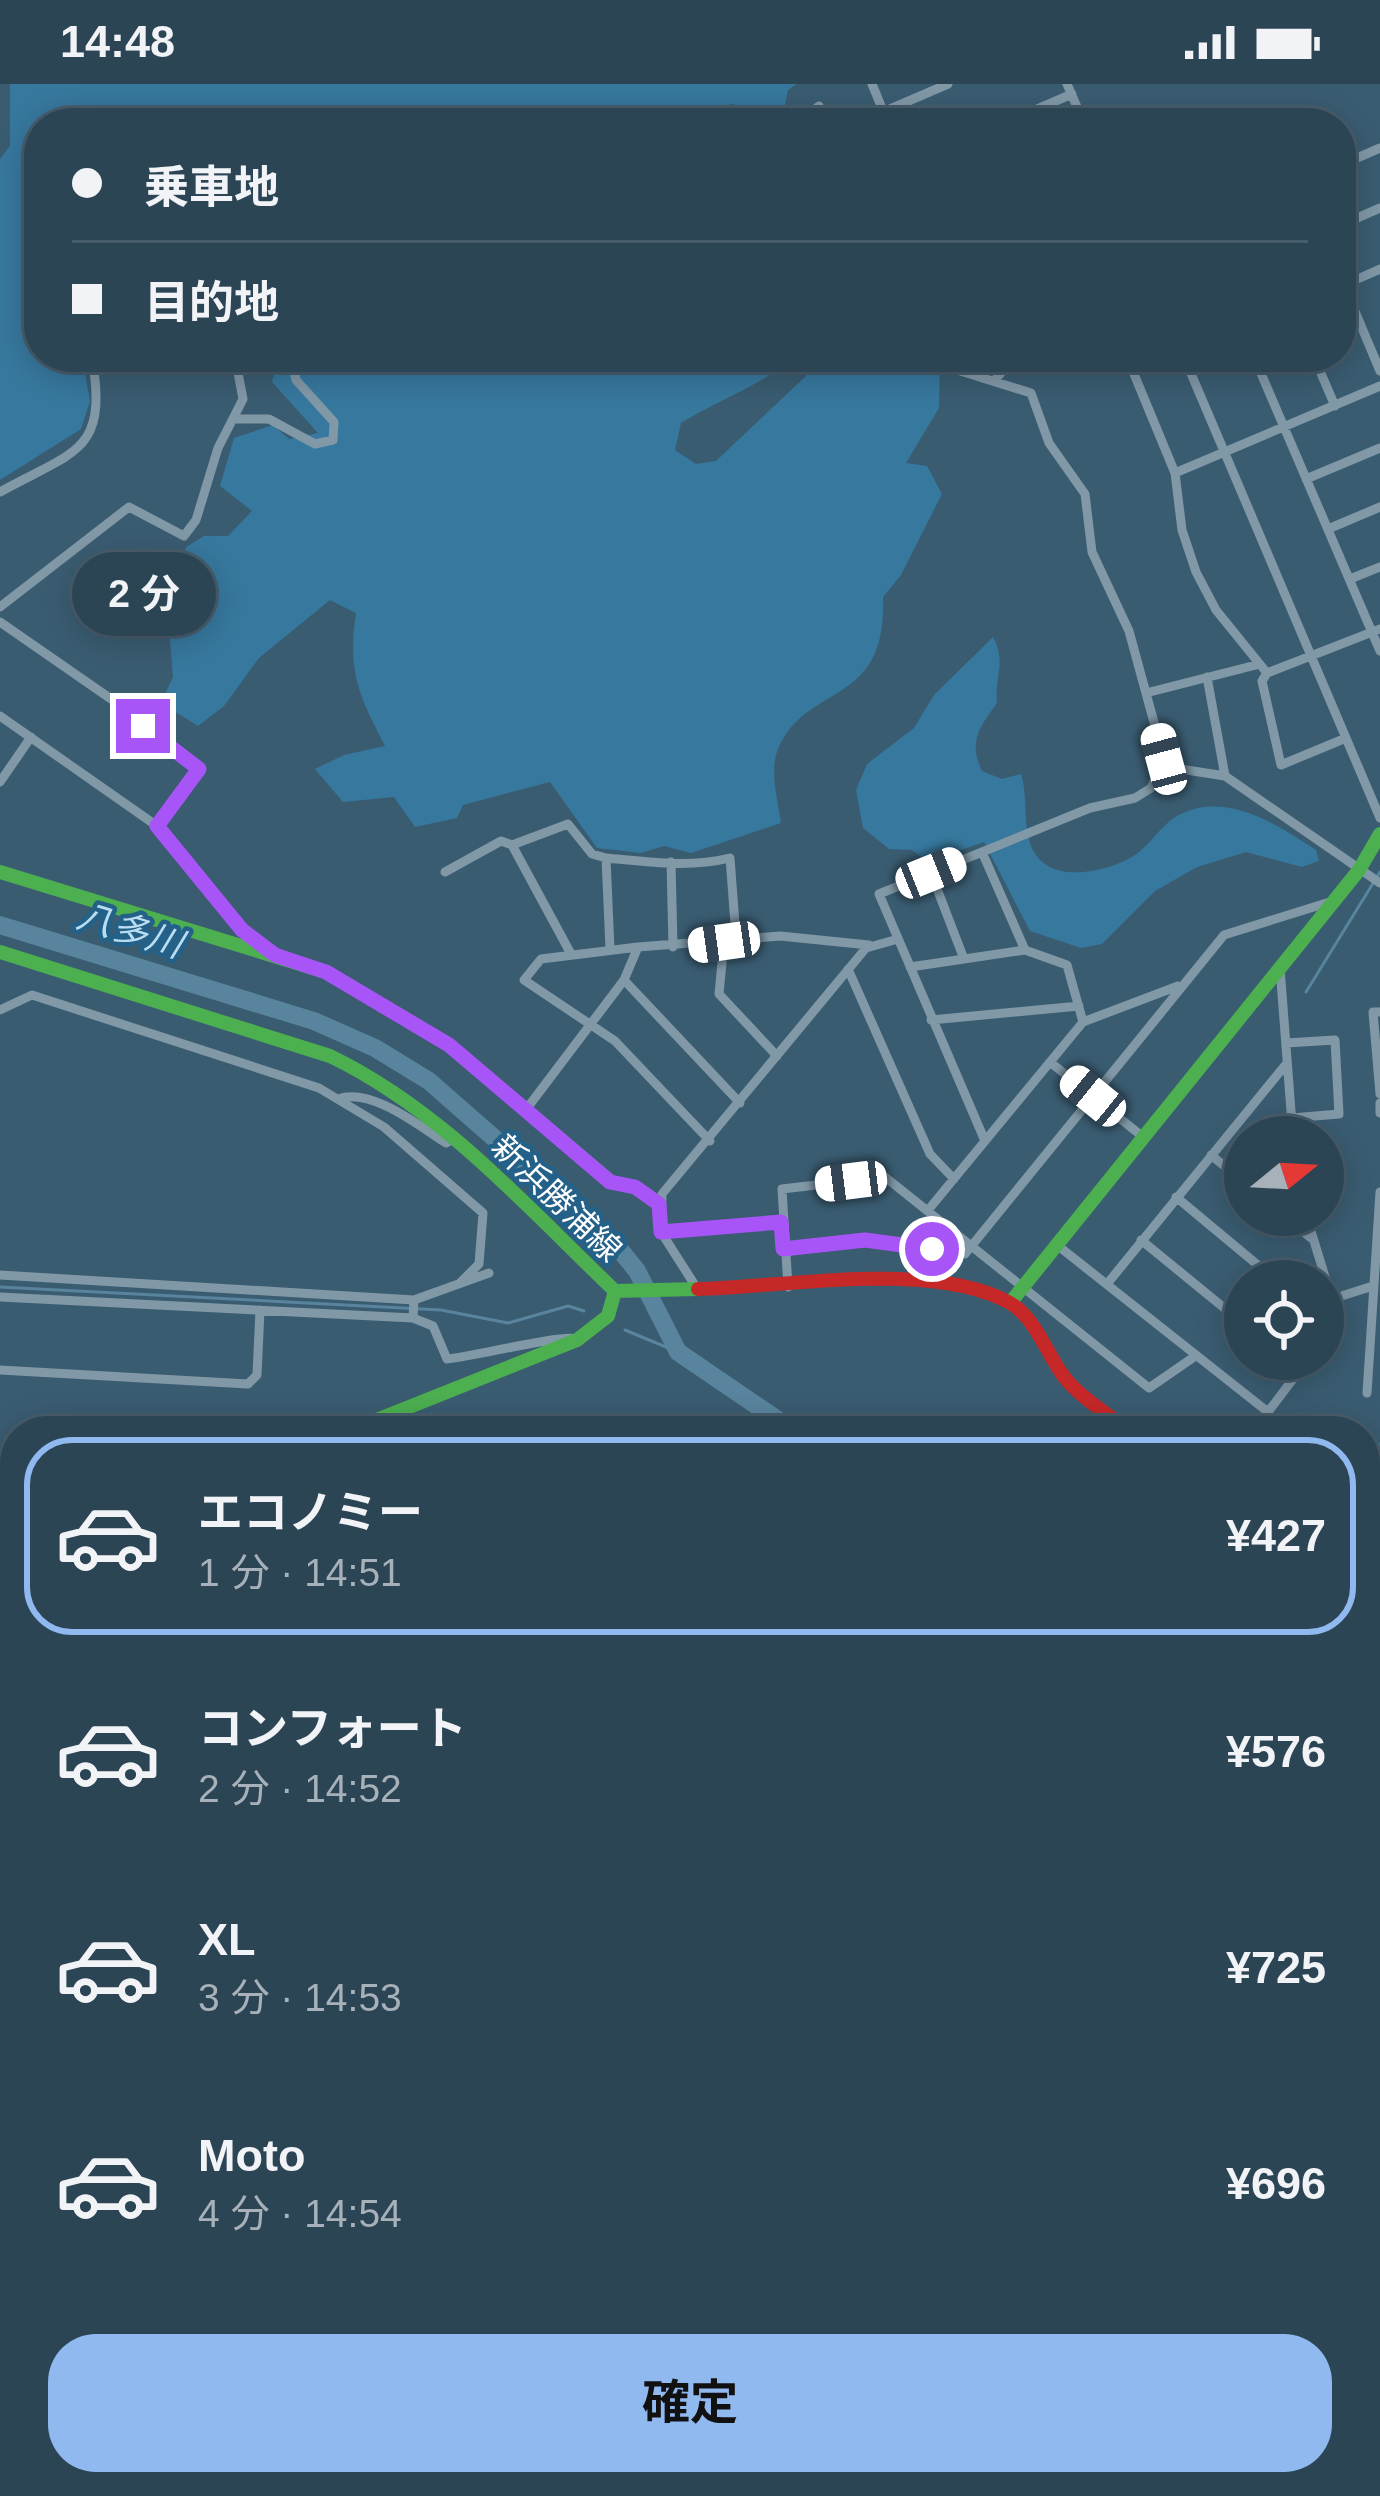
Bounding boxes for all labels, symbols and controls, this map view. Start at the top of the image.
text: 14:48 [60,16,175,67]
text: 乗車地 [144,162,279,213]
text: 目的地 [144,277,279,328]
callout: 2 分 [71,552,215,636]
text: 2 分 [108,572,180,615]
route end [116,699,170,753]
car [1137,720,1191,798]
car [891,843,971,903]
water label: 八多川 [72,895,191,967]
car [686,919,762,965]
car [1054,1059,1132,1133]
north arrow [1224,1116,1344,1236]
map controls [1224,1116,1344,1380]
street label: 新浜勝浦線 [485,1127,629,1269]
car [813,1159,889,1203]
route start [905,1222,959,1276]
button: locate [1224,1260,1344,1380]
icon: car [54,1482,162,1590]
text: エコノミー [198,1487,423,1538]
text: ¥427 [1226,1510,1326,1561]
text: 1 分 · 14:51 [198,1551,402,1594]
icon: car [54,1698,162,1806]
text: コンフォート [198,1703,467,1754]
text: ¥576 [1226,1726,1326,1777]
text: 2 分 · 14:52 [198,1767,402,1810]
icon: car [54,1914,162,2022]
text: XL [198,1914,256,1965]
text: ¥725 [1226,1942,1326,1993]
text: 3 分 · 14:53 [198,1976,402,2019]
icon: car [54,2130,162,2238]
text: Moto [198,2130,305,2181]
text: ¥696 [1226,2158,1326,2209]
text: 4 分 · 14:54 [198,2192,402,2235]
button: 確定 [48,2334,1332,2472]

